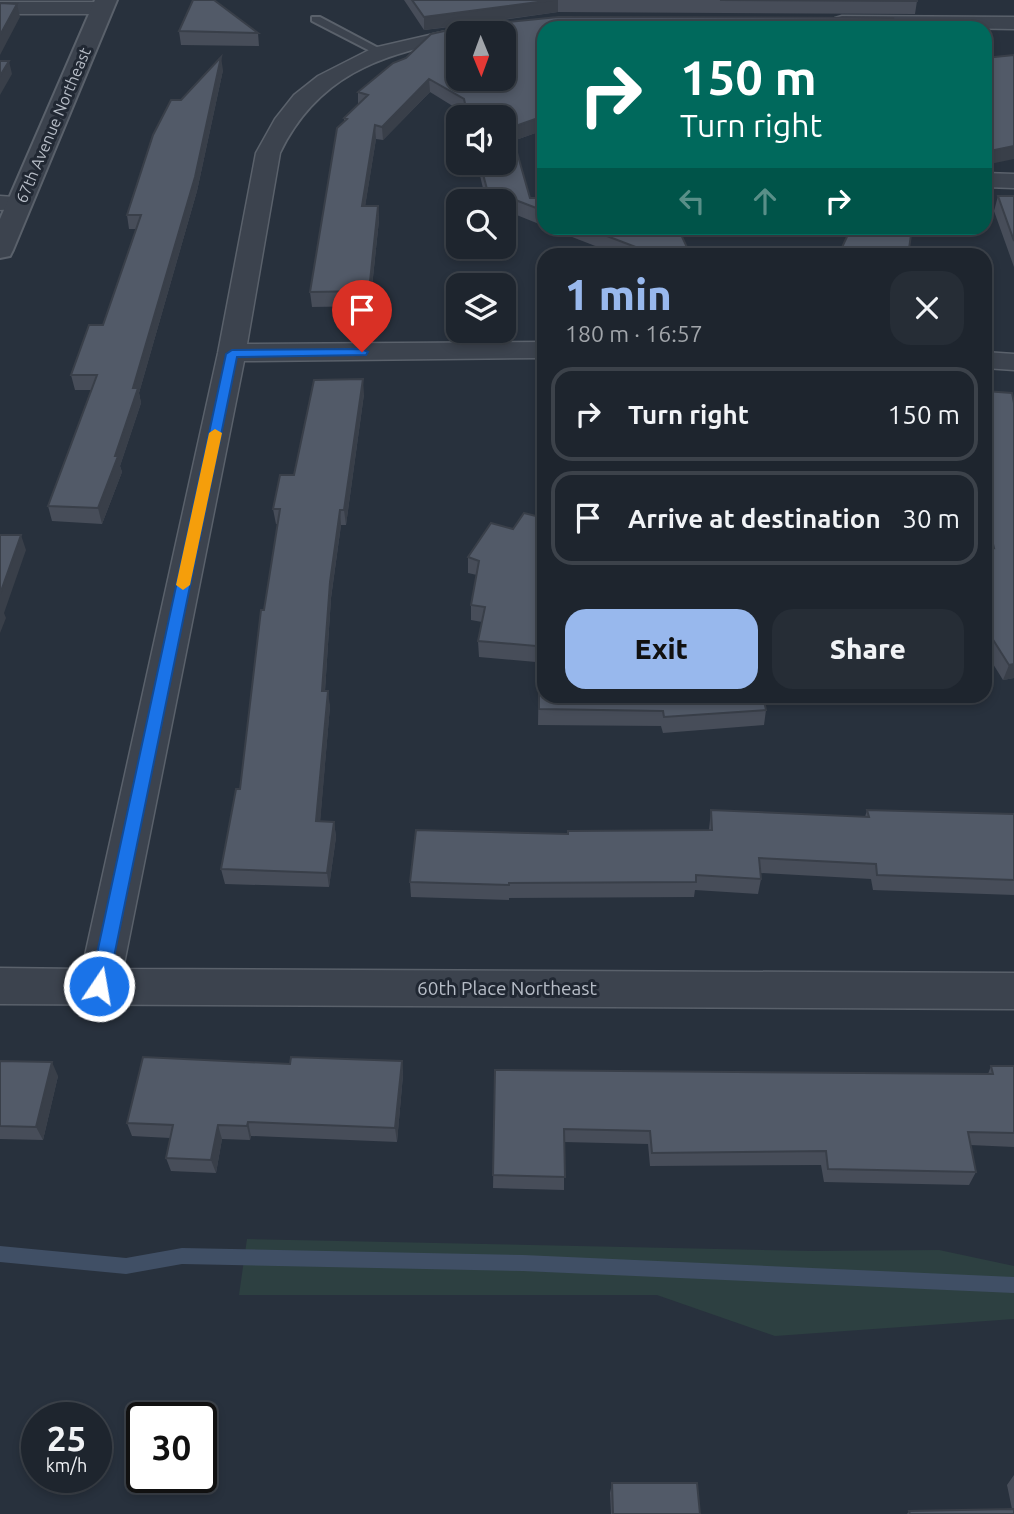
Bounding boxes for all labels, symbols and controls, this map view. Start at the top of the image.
north arrow [446,21,516,91]
map controls [446,21,516,343]
street label: 67th Avenue Northeast [12,44,94,206]
icon: right [565,49,656,140]
text: 150 m [680,49,817,104]
button: sound [446,105,516,175]
text: Turn right [680,107,822,143]
icon: left [673,182,711,220]
icon: ahead [746,182,784,220]
icon: right [819,182,857,220]
button: search [446,189,516,259]
text: 1 min [565,271,672,318]
button: close [890,271,964,345]
button: layers [446,273,516,343]
pin [332,280,392,352]
icon: arrive [343,291,381,329]
text: 180 m · 16:57 [565,321,703,346]
icon: right [569,395,607,433]
text: Turn right [628,400,749,429]
text: 150 m [888,400,960,429]
icon: arrive [569,499,607,537]
text: Arrive at destination [628,504,881,533]
text: 30 m [902,504,960,533]
button: Exit [565,609,758,689]
button: Share [772,609,964,689]
position arrow [62,949,136,1023]
street label: 60th Place Northeast [417,977,598,999]
speed limit sign: 30 [126,1402,217,1493]
text: 25 [47,1418,86,1458]
text: km/h [46,1455,87,1475]

